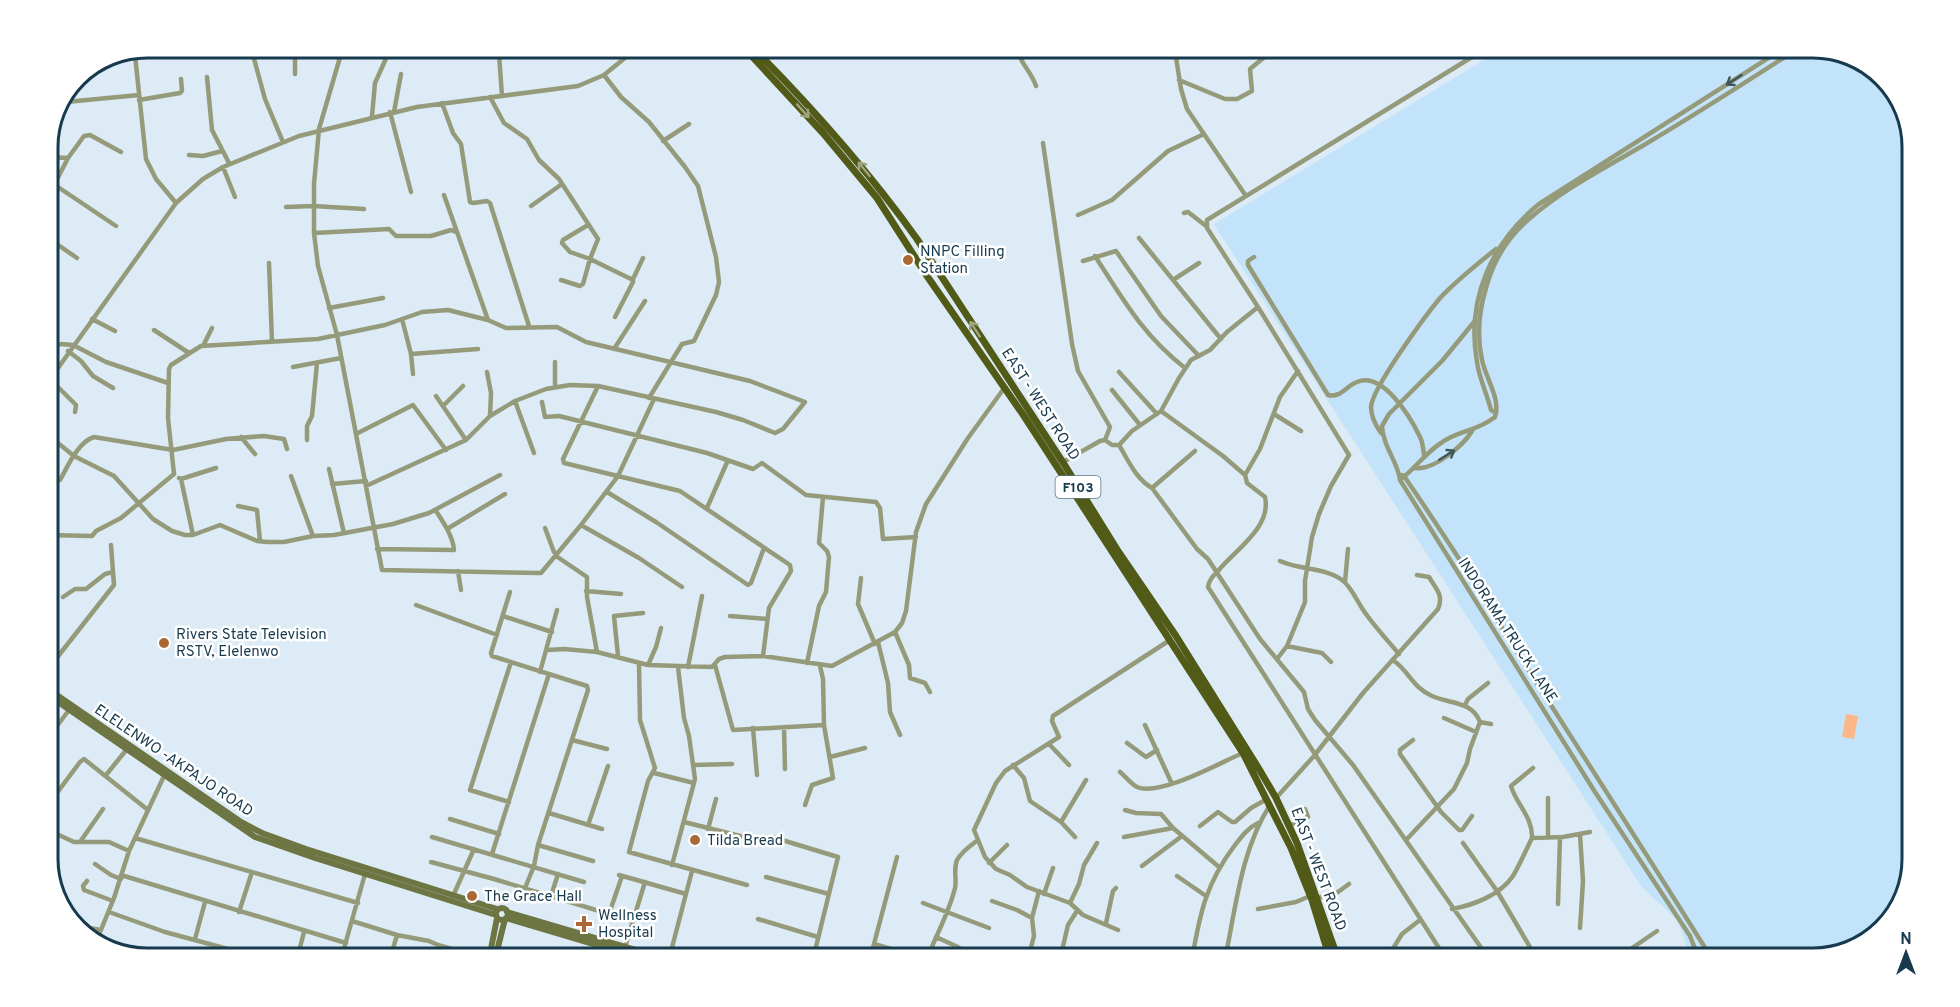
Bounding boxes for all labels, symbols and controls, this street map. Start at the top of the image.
one-way arrow [1726,73,1743,86]
one-way arrow [796,103,810,118]
one-way arrow [858,161,871,177]
place label: NNPC Filling Station [920,243,1005,279]
marker: NNPC Filling Station [901,253,915,267]
one-way arrow [969,320,982,337]
street label: EAST - WEST ROAD [996,345,1083,465]
one-way arrow [1438,449,1455,461]
road number: F103 [1056,476,1100,498]
street label: INDORAMA TRUCK LANE [1453,555,1561,707]
place label: Rivers State Television RSTV, Elelenwo [176,626,327,662]
marker: Rivers State Television RSTV, Elelenwo [157,636,171,650]
street label: ELELENWO -AKPAJO ROAD [90,701,256,822]
street label: EAST - WEST ROAD [1285,805,1350,934]
place label: Tilda Bread [707,832,783,851]
marker: Tilda Bread [688,833,702,847]
place label: The Grace Hall [484,888,582,907]
marker: The Grace Hall [465,889,479,903]
place label: Wellness Hospital [598,907,657,943]
marker: Wellness Hospital [575,915,593,933]
north arrow [1876,923,1936,983]
text: N [1900,930,1912,950]

